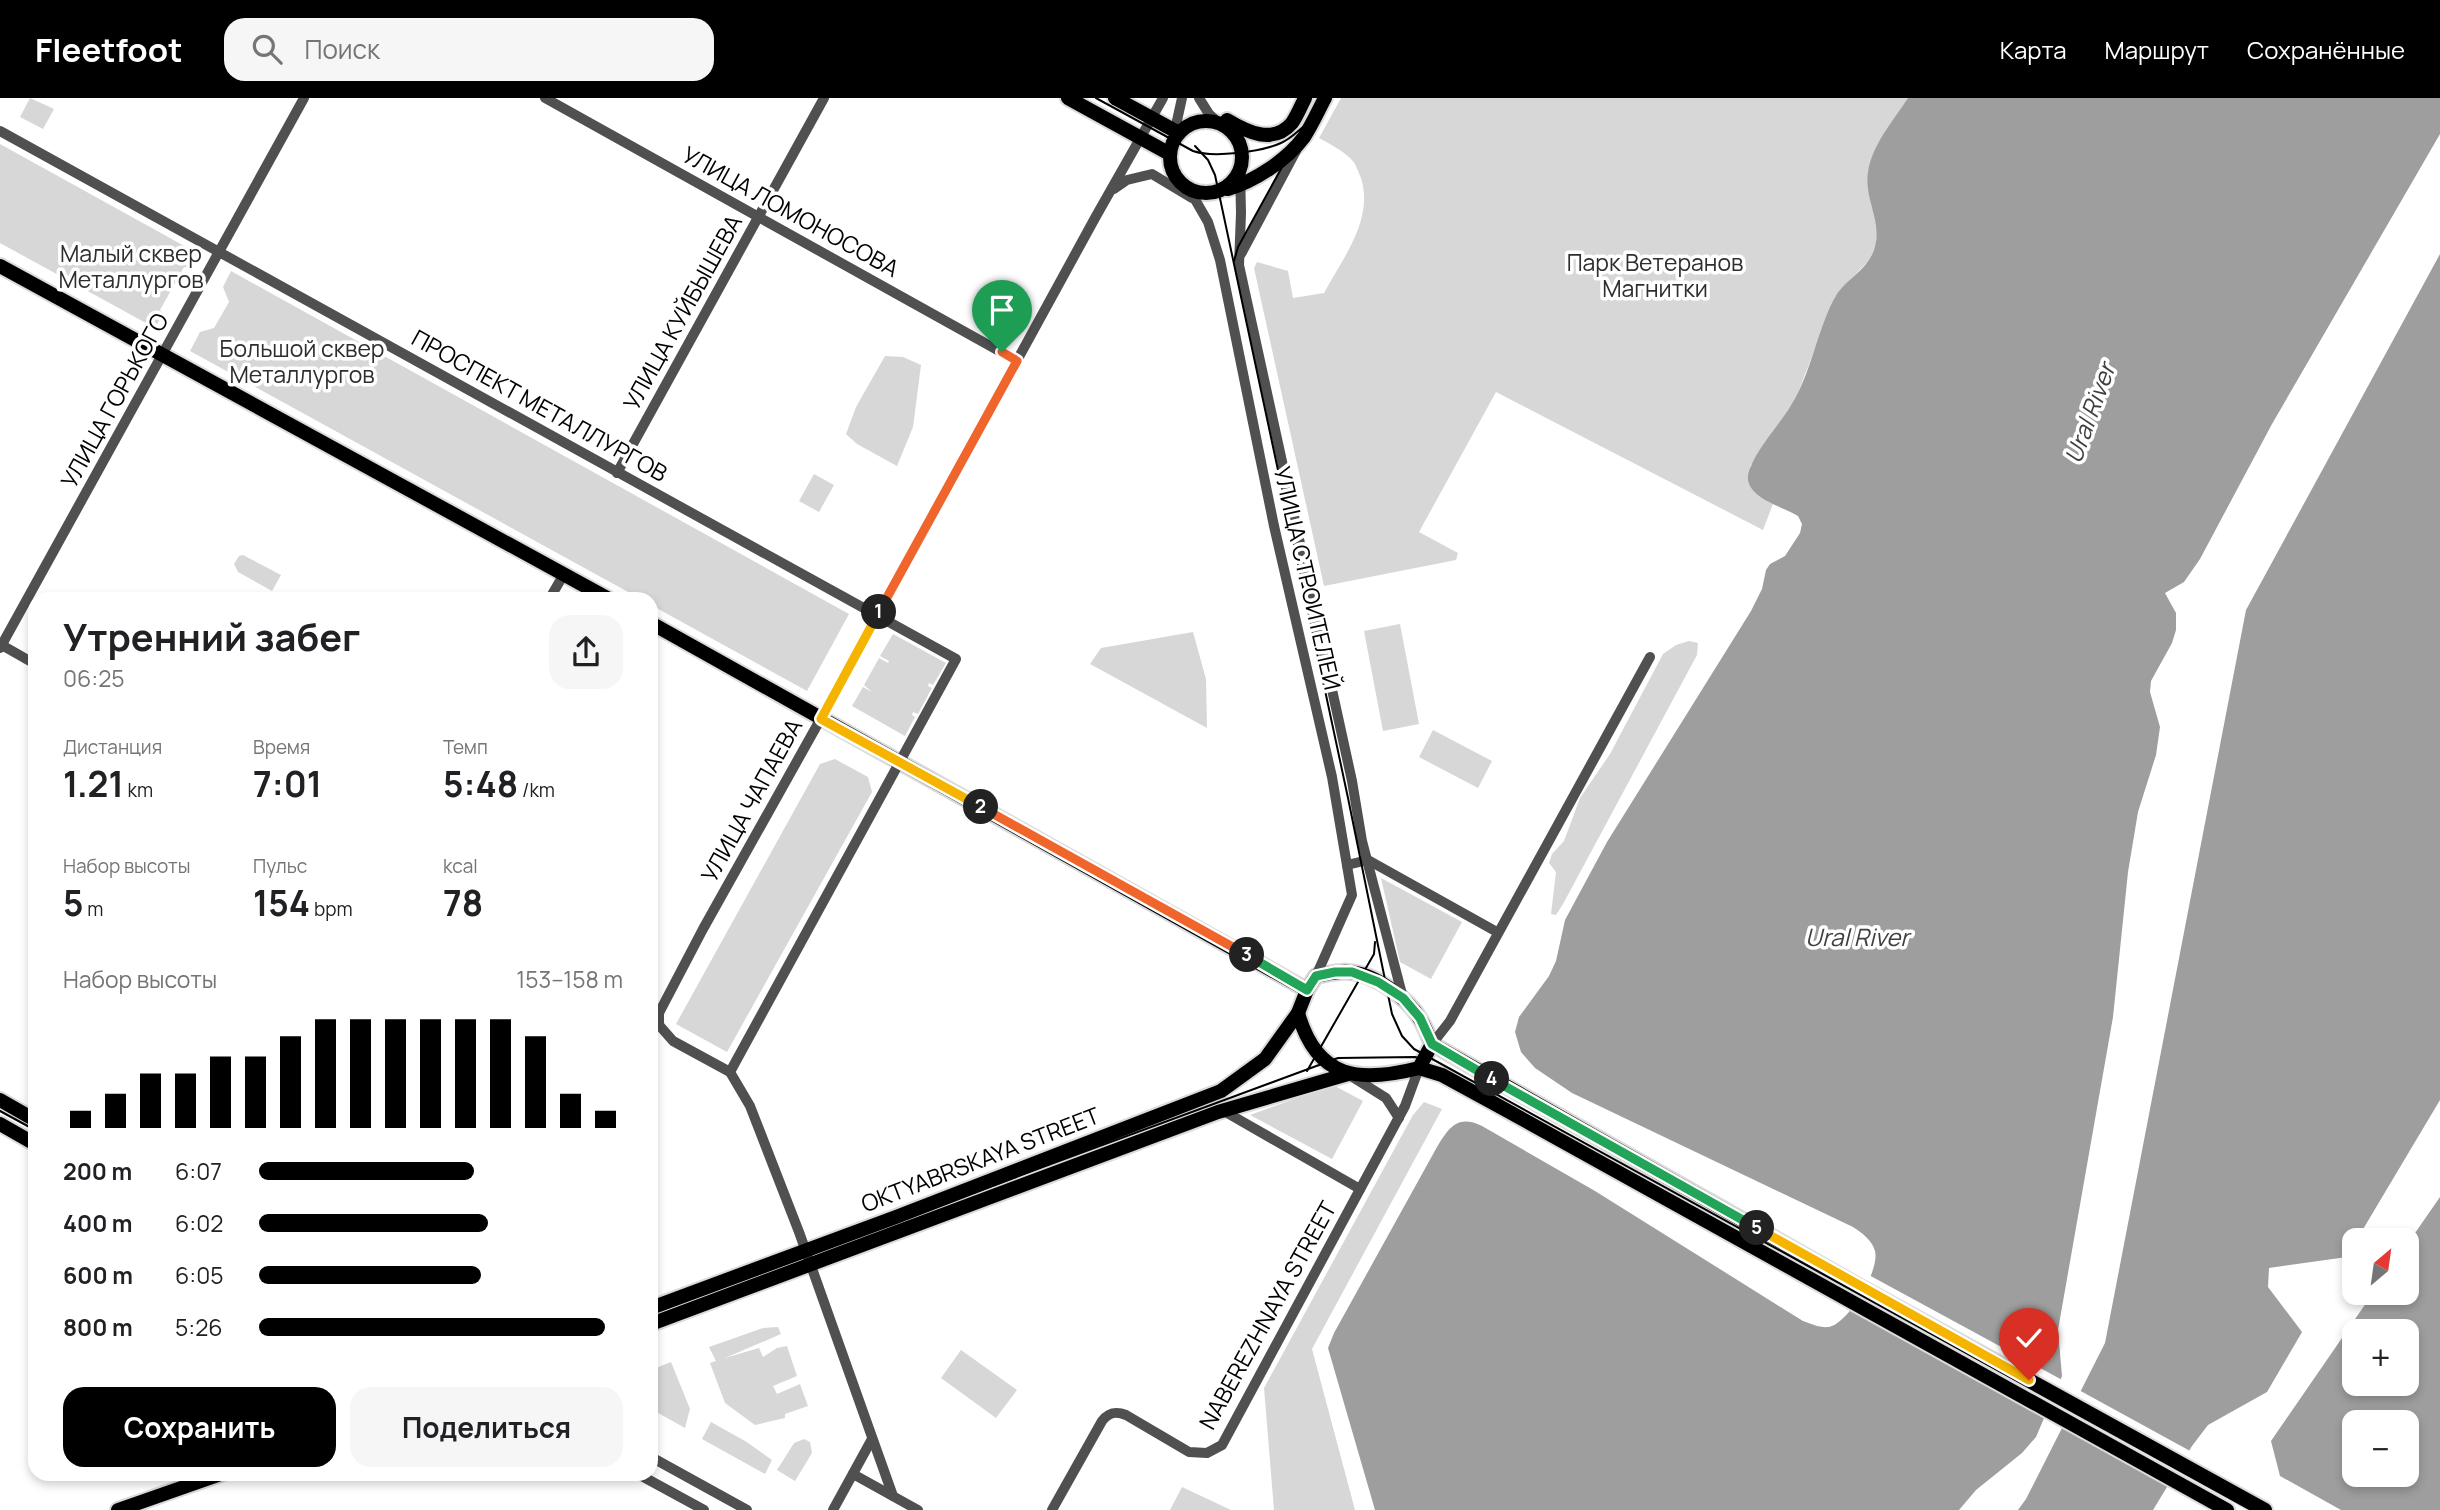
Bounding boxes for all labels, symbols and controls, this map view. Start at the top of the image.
search box [224,18,714,81]
text: Fleetfoot [35,27,182,72]
icon: search [248,30,286,68]
text: Поиск [304,31,380,67]
text: Карта [2000,33,2067,66]
text: Маршрут [2105,33,2209,66]
text: Сохранённые [2247,33,2405,66]
street label: УЛИЦА ЛОМОНОСОВА [677,138,905,284]
street label: УЛИЦА КУЙБЫШЕВА [615,208,749,415]
park label: Малый сквер Металлургов [58,237,204,295]
park label: Парк Ветеранов Магнитки [1567,246,1743,304]
pin [972,280,1032,352]
icon: arrive [983,291,1021,329]
street label: УЛИЦА ГОРЬКОГО [53,307,175,493]
street label: ПРОСПЕКТ МЕТАЛЛУРГОВ [406,321,674,489]
park label: Большой сквер Металлургов [220,332,384,390]
water label: Ural River [2056,355,2123,467]
street label: УЛИЦА СТРОИТЕЛЕЙ [1267,463,1349,693]
pin: 1 [862,594,896,630]
text: 1 [874,598,883,624]
text: Утренний забег [63,610,360,662]
button: share [549,615,623,689]
text: 06:25 [63,662,125,694]
street label: УЛИЦА ЧАПАЕВА [693,712,809,887]
text: Дистанция [63,734,162,760]
text: Время [253,734,310,760]
text: Темп [443,734,488,760]
text: 1.21 [63,760,124,808]
text: 7:01 [253,760,322,808]
text: 5:48 [443,760,518,808]
text: km [124,777,153,803]
text: /km [518,777,555,803]
pin: 2 [964,790,998,824]
text: 2 [975,793,986,819]
text: Набор высоты [63,853,190,879]
text: Пульс [253,853,307,879]
text: kcal [443,853,478,879]
text: 5 [63,879,84,927]
text: 154 [253,879,310,927]
text: 78 [443,879,483,927]
text: m [84,896,103,922]
text: bpm [310,896,353,922]
water label: Ural River [1805,920,1912,953]
pin: 3 [1230,938,1264,972]
text: 3 [1241,941,1252,967]
text: Набор высоты [63,963,217,995]
text: 153–158 m [516,963,623,995]
pin: 4 [1474,1062,1510,1096]
text: 4 [1486,1065,1497,1091]
street label: OKTYABRSKAYA STREET [856,1099,1104,1219]
text: 200 m [63,1155,132,1187]
text: 6:07 [175,1155,222,1187]
street label: NABEREZHNAYA STREET [1191,1195,1343,1435]
text: 400 m [63,1207,133,1239]
text: 6:02 [175,1207,223,1239]
pin: 5 [1740,1210,1774,1246]
text: 5 [1751,1214,1762,1240]
north arrow [2342,1228,2418,1306]
map controls [2342,1228,2419,1487]
text: 600 m [63,1259,133,1291]
text: 6:05 [175,1259,223,1291]
pin [1999,1308,2059,1380]
text: 800 m [63,1311,133,1343]
text: 5:26 [175,1311,223,1343]
icon: check [2010,1319,2048,1357]
button: + [2342,1319,2419,1396]
button: Сохранить [63,1387,336,1467]
button: Поделиться [350,1387,623,1467]
button: − [2342,1410,2419,1487]

